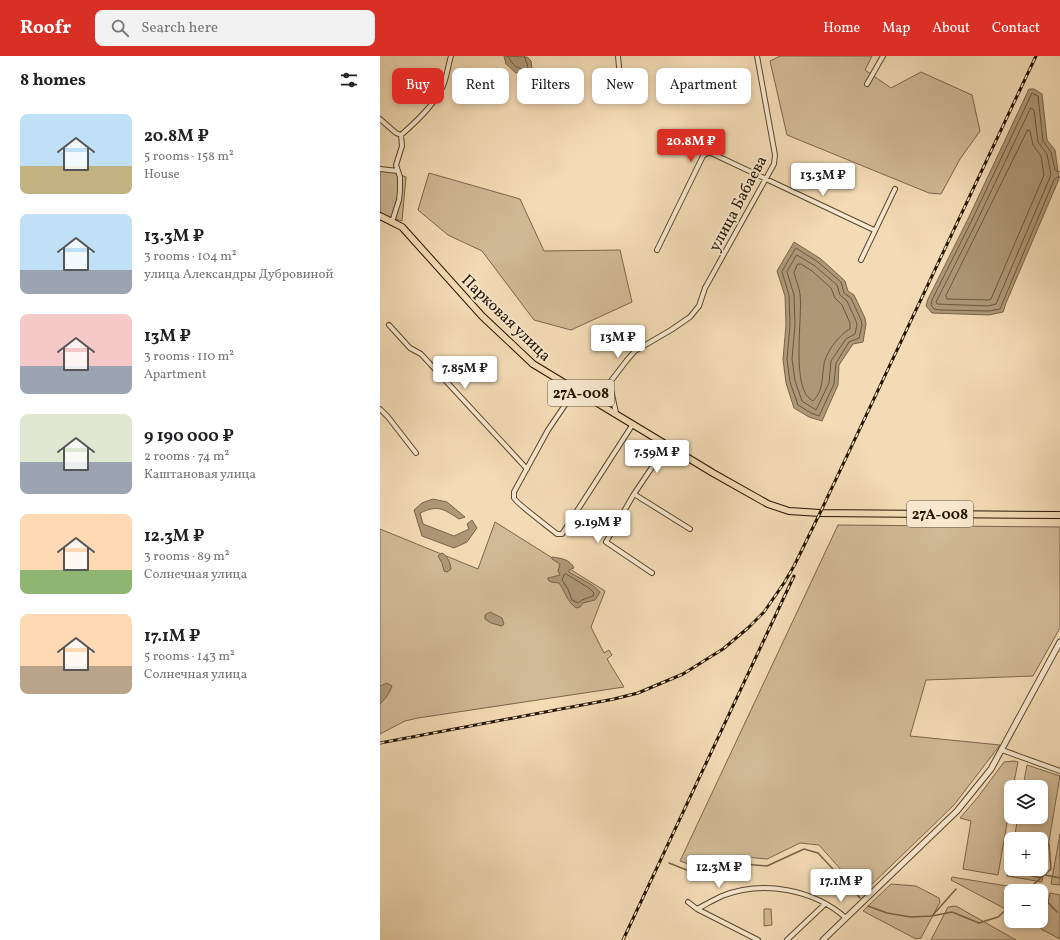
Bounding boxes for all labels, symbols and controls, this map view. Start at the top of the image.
search box [95,10,375,46]
text: Roofr [20,15,71,41]
icon: search [109,17,131,39]
text: Search here [141,18,218,39]
text: Home [823,19,860,38]
text: Map [882,19,910,38]
text: About [932,19,970,38]
text: Contact [992,19,1040,38]
chip: Buy [392,68,444,104]
chip: Rent [452,68,509,104]
chip: Filters [517,68,584,104]
chip: New [592,68,648,104]
chip: Apartment [656,68,751,104]
text: 8 homes [20,69,86,92]
icon: filters [338,69,360,91]
text: 20.8M ₽ [144,125,209,148]
pin: 20.8M ₽ [654,129,728,163]
icon: home [52,130,100,178]
text: 20.8M ₽ [666,133,716,151]
text: 5 rooms · 158 m² [144,148,234,166]
street label: улица Бабаева [704,152,773,256]
pin: 13.3M ₽ [786,163,860,197]
text: House [144,166,180,184]
text: 13.3M ₽ [800,167,846,185]
text: 13.3M ₽ [144,225,204,248]
icon: home [52,230,100,278]
text: 3 rooms · 104 m² [144,248,237,266]
text: улица Александры Дубровиной [144,266,333,284]
street label: Парковая улица [456,270,555,367]
text: 13M ₽ [144,325,191,348]
pin: 13M ₽ [590,325,646,359]
text: 13M ₽ [600,329,636,347]
icon: home [52,330,100,378]
text: 3 rooms · 110 m² [144,348,234,366]
pin: 7.85M ₽ [428,356,502,390]
text: 7.85M ₽ [442,360,488,378]
text: Apartment [144,366,207,384]
road number: 27А-008 [548,380,614,406]
text: 9 190 000 ₽ [144,425,234,448]
icon: home [52,430,100,478]
pin: 7.59M ₽ [620,440,694,474]
text: 7.59M ₽ [634,444,680,462]
text: 2 rooms · 74 m² [144,448,229,466]
text: Каштановая улица [144,466,256,484]
road number: 27А-008 [907,501,973,527]
pin: 9.19M ₽ [561,510,635,544]
text: 9.19M ₽ [574,514,622,532]
text: 12.3M ₽ [144,525,204,548]
icon: home [52,530,100,578]
text: 3 rooms · 89 m² [144,548,230,566]
text: Солнечная улица [144,566,247,584]
text: 17.1M ₽ [144,625,200,648]
icon: home [52,630,100,678]
text: 5 rooms · 143 m² [144,648,235,666]
text: Солнечная улица [144,666,247,684]
map controls [1004,780,1048,928]
button: layers [1004,780,1048,824]
button: + [1004,832,1048,876]
pin: 12.3M ₽ [682,855,756,889]
text: 12.3M ₽ [696,859,742,877]
pin: 17.1M ₽ [804,869,878,903]
text: 17.1M ₽ [819,873,863,891]
button: − [1004,884,1048,928]

